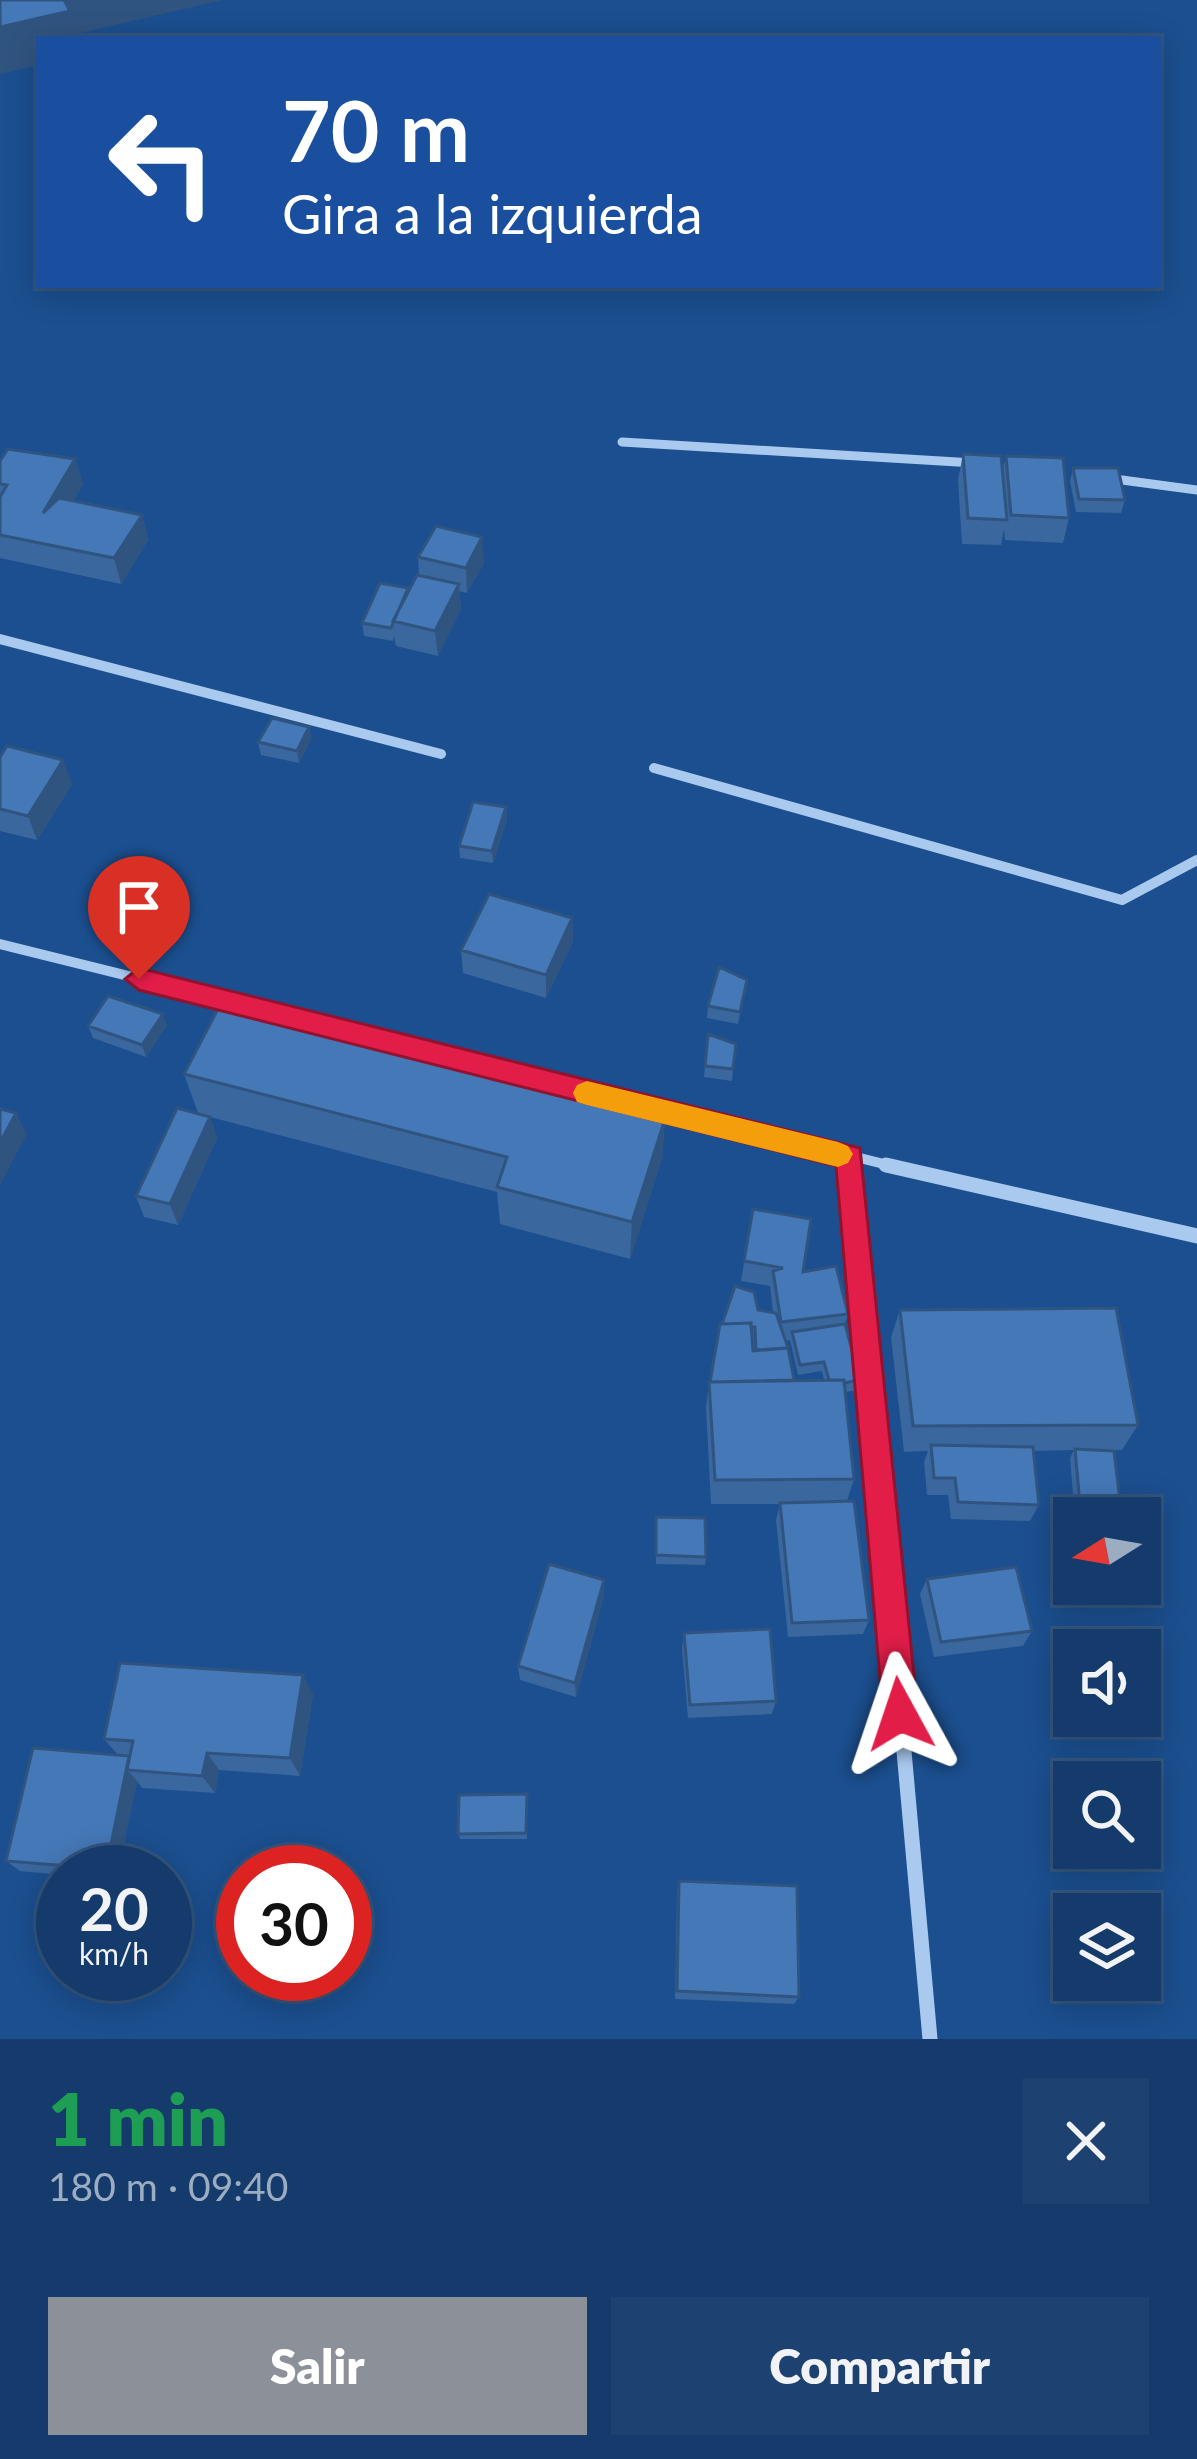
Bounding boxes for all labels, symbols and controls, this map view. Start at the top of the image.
text: 70 m [282,79,470,180]
icon: left [84,84,240,240]
text: Gira a la izquierda [282,181,703,246]
pin [88,856,190,979]
icon: arrive [106,874,172,940]
north arrow [1053,1497,1161,1605]
map controls [1053,1497,1161,2001]
button: sound [1053,1629,1161,1737]
position arrow [837,1651,963,1777]
button: search [1053,1761,1161,1869]
speed limit sign: 30 [216,1845,372,2001]
text: 20 [79,1872,149,1944]
button: layers [1053,1893,1161,2001]
text: km/h [79,1935,149,1971]
text: 1 min [48,2075,228,2161]
button: close [1023,2078,1149,2204]
text: 180 m · 09:40 [48,2163,288,2209]
button: Salir [48,2297,587,2435]
button: Compartir [611,2297,1149,2435]

